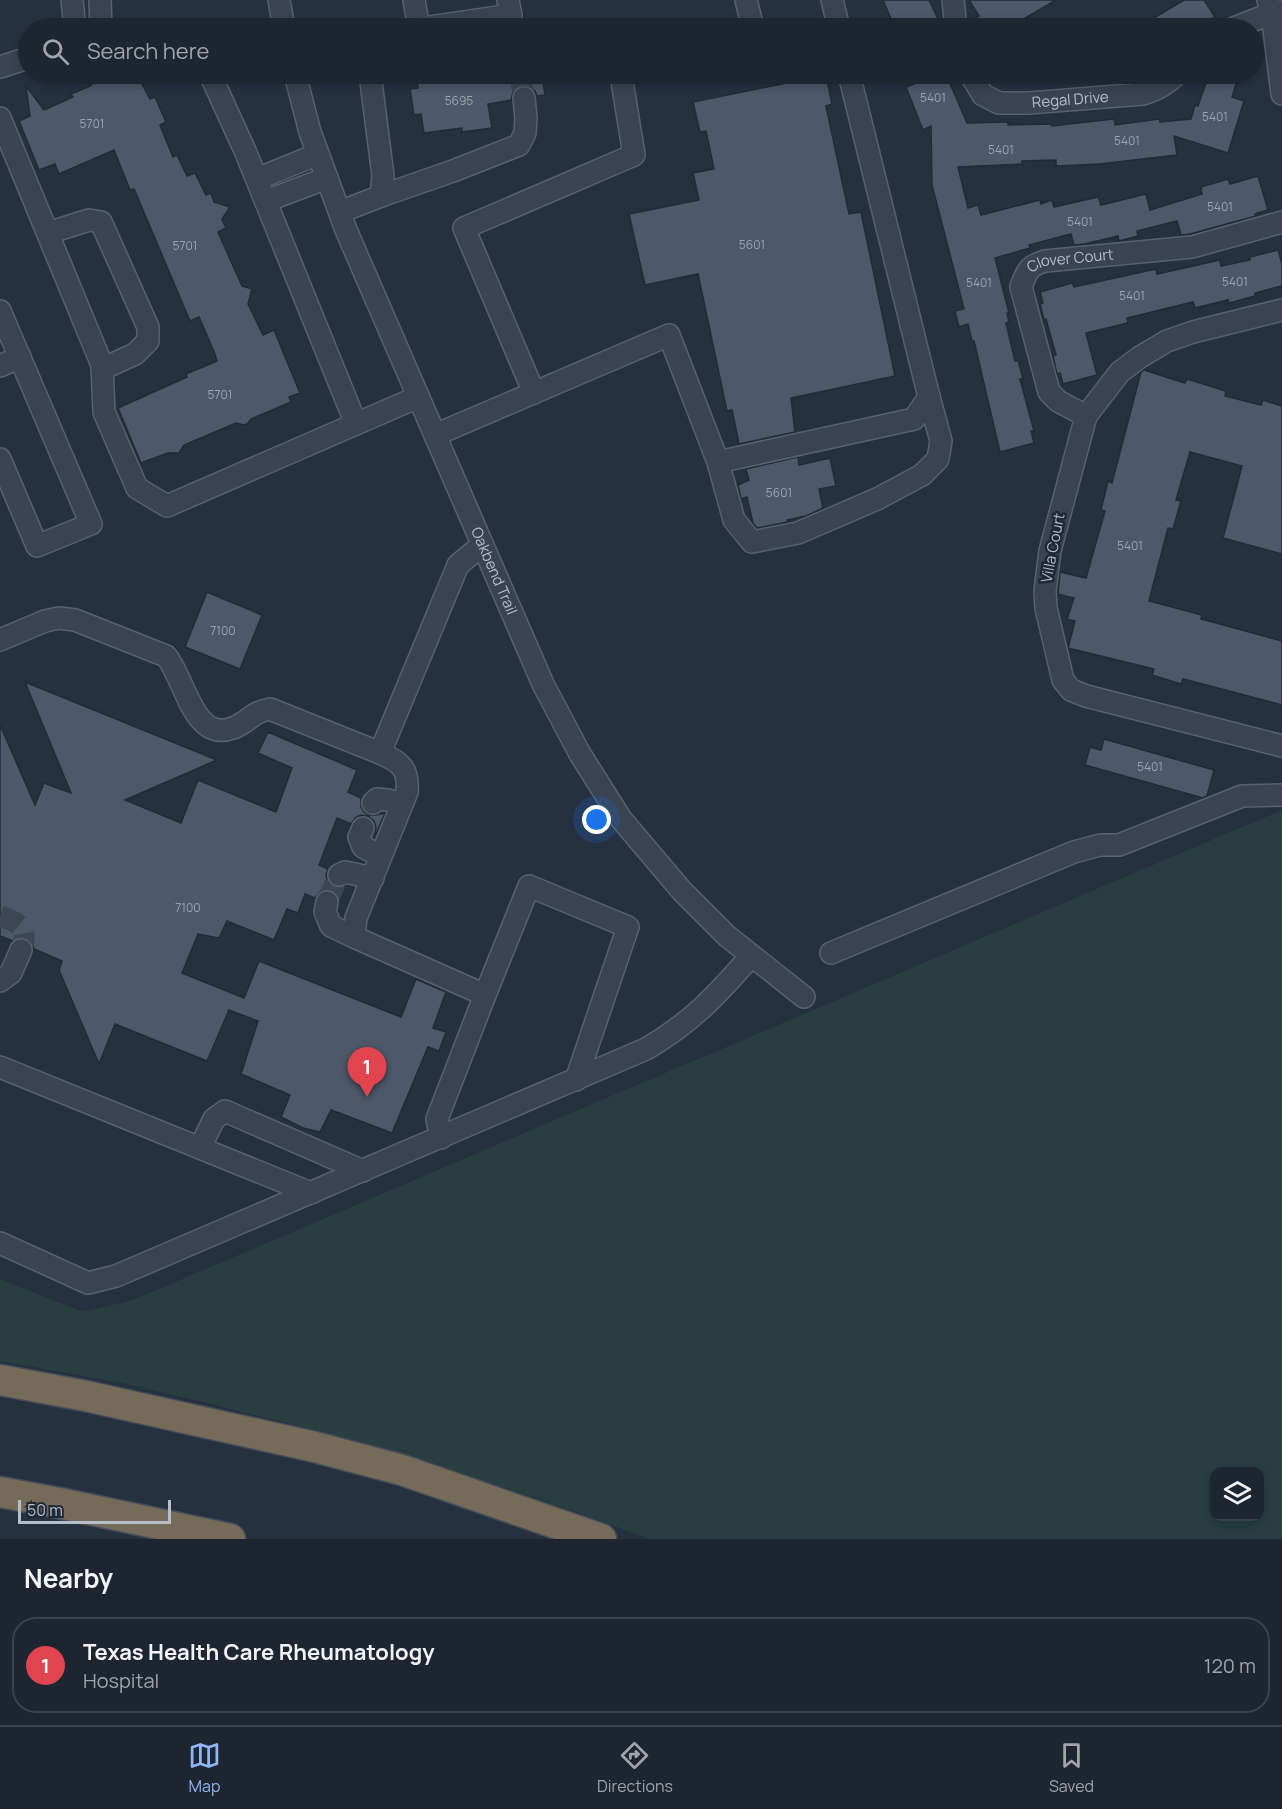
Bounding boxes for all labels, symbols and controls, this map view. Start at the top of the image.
search box [18,18,1264,84]
icon: search [39,35,72,68]
text: Search here [87,36,209,66]
street label: Regal Drive [1031,86,1110,113]
house number: 5401 [920,89,946,106]
house number: 5695 [445,92,473,109]
house number: 5401 [1202,108,1228,125]
house number: 5701 [80,115,104,132]
house number: 5401 [1114,132,1140,149]
house number: 5401 [988,141,1014,158]
house number: 5401 [1207,198,1233,215]
house number: 5401 [1067,213,1093,230]
house number: 5601 [739,236,765,253]
house number: 5701 [173,237,197,254]
street label: Clover Court [1022,244,1115,277]
house number: 5401 [1222,273,1248,290]
house number: 5401 [966,274,992,291]
house number: 5401 [1119,287,1145,304]
house number: 5701 [208,386,232,403]
house number: 5601 [766,484,792,501]
street label: Villa Court [1035,511,1070,585]
street label: Oakbend Trail [466,524,523,618]
house number: 5401 [1117,537,1143,554]
house number: 7100 [210,622,236,639]
house number: 5401 [1137,758,1163,775]
your location [582,805,611,834]
house number: 7100 [175,899,201,916]
pin: 1 [348,1048,386,1097]
map controls [1210,1467,1264,1521]
button: layers [1210,1467,1264,1521]
scale bar [18,1497,171,1524]
text: 50 m [27,1499,63,1521]
text: Nearby [24,1560,113,1596]
text: Texas Health Care Rheumatology [83,1637,435,1667]
text: 1 [41,1652,50,1679]
text: 120 m [1204,1652,1256,1679]
text: Hospital [83,1667,159,1694]
tab: Map [188,1739,221,1797]
tab: Directions [597,1739,673,1797]
tab: Saved [1049,1739,1094,1797]

